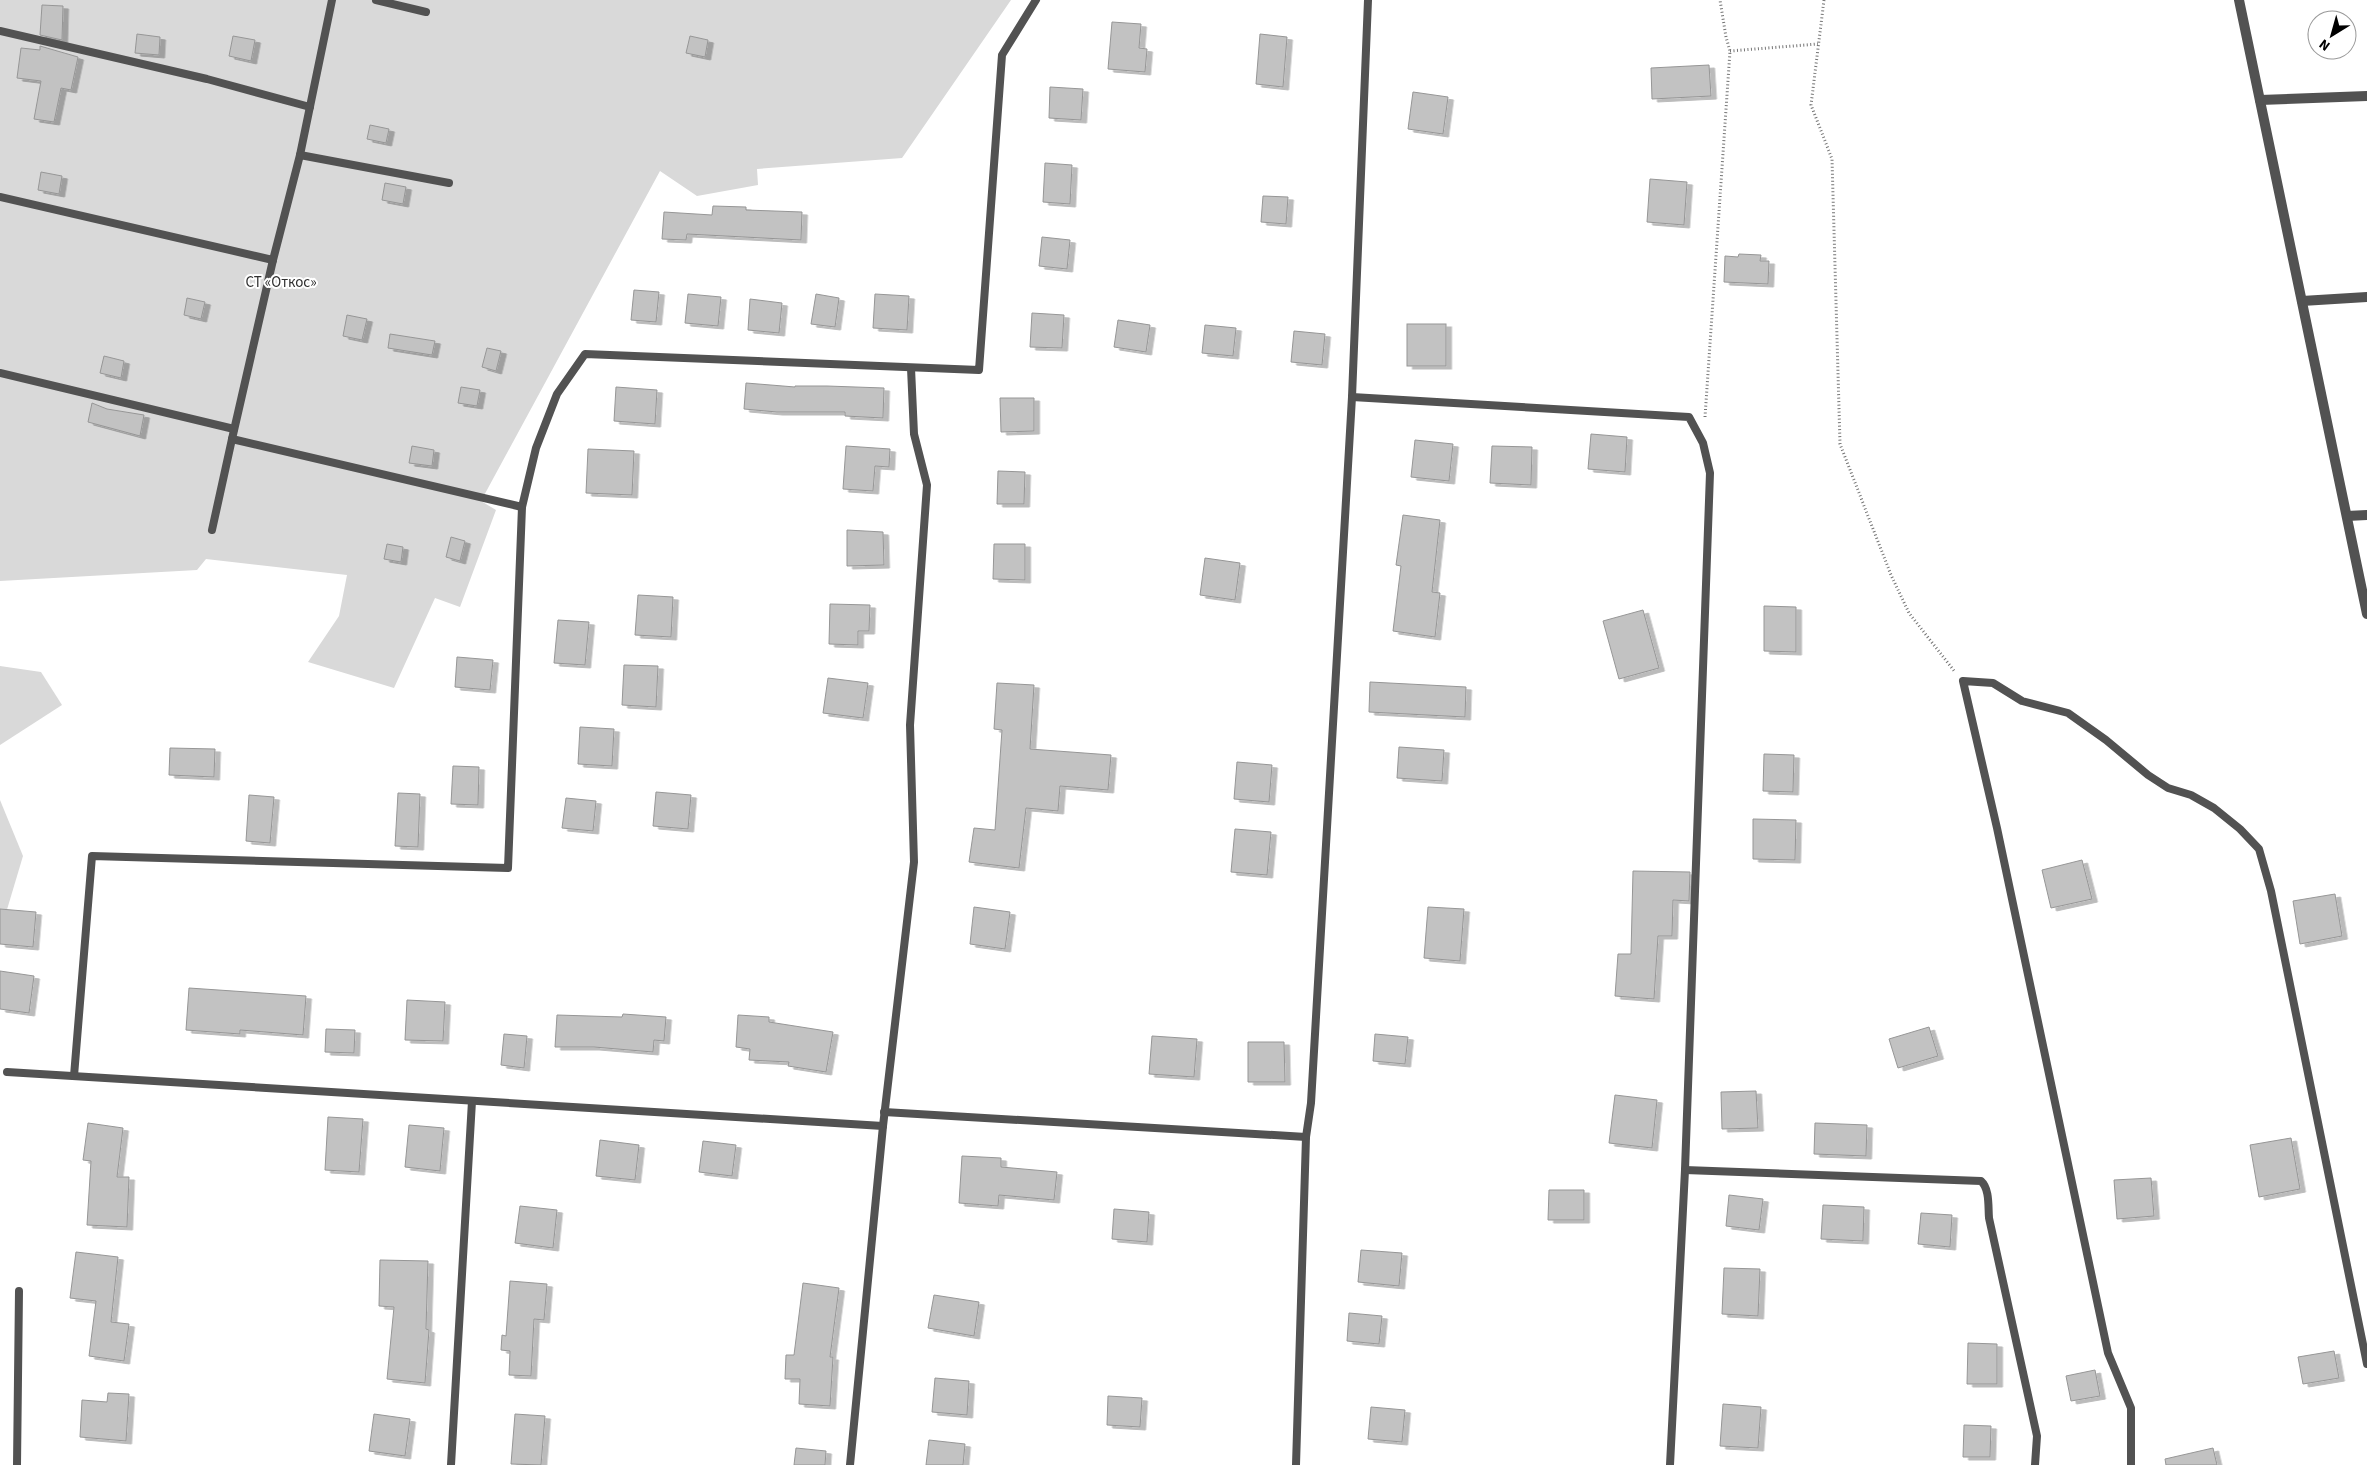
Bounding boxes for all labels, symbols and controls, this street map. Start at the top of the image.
north arrow [2307,10,2357,60]
text: N [2315,34,2335,55]
park label: СТ «Откос» [245,272,317,293]

